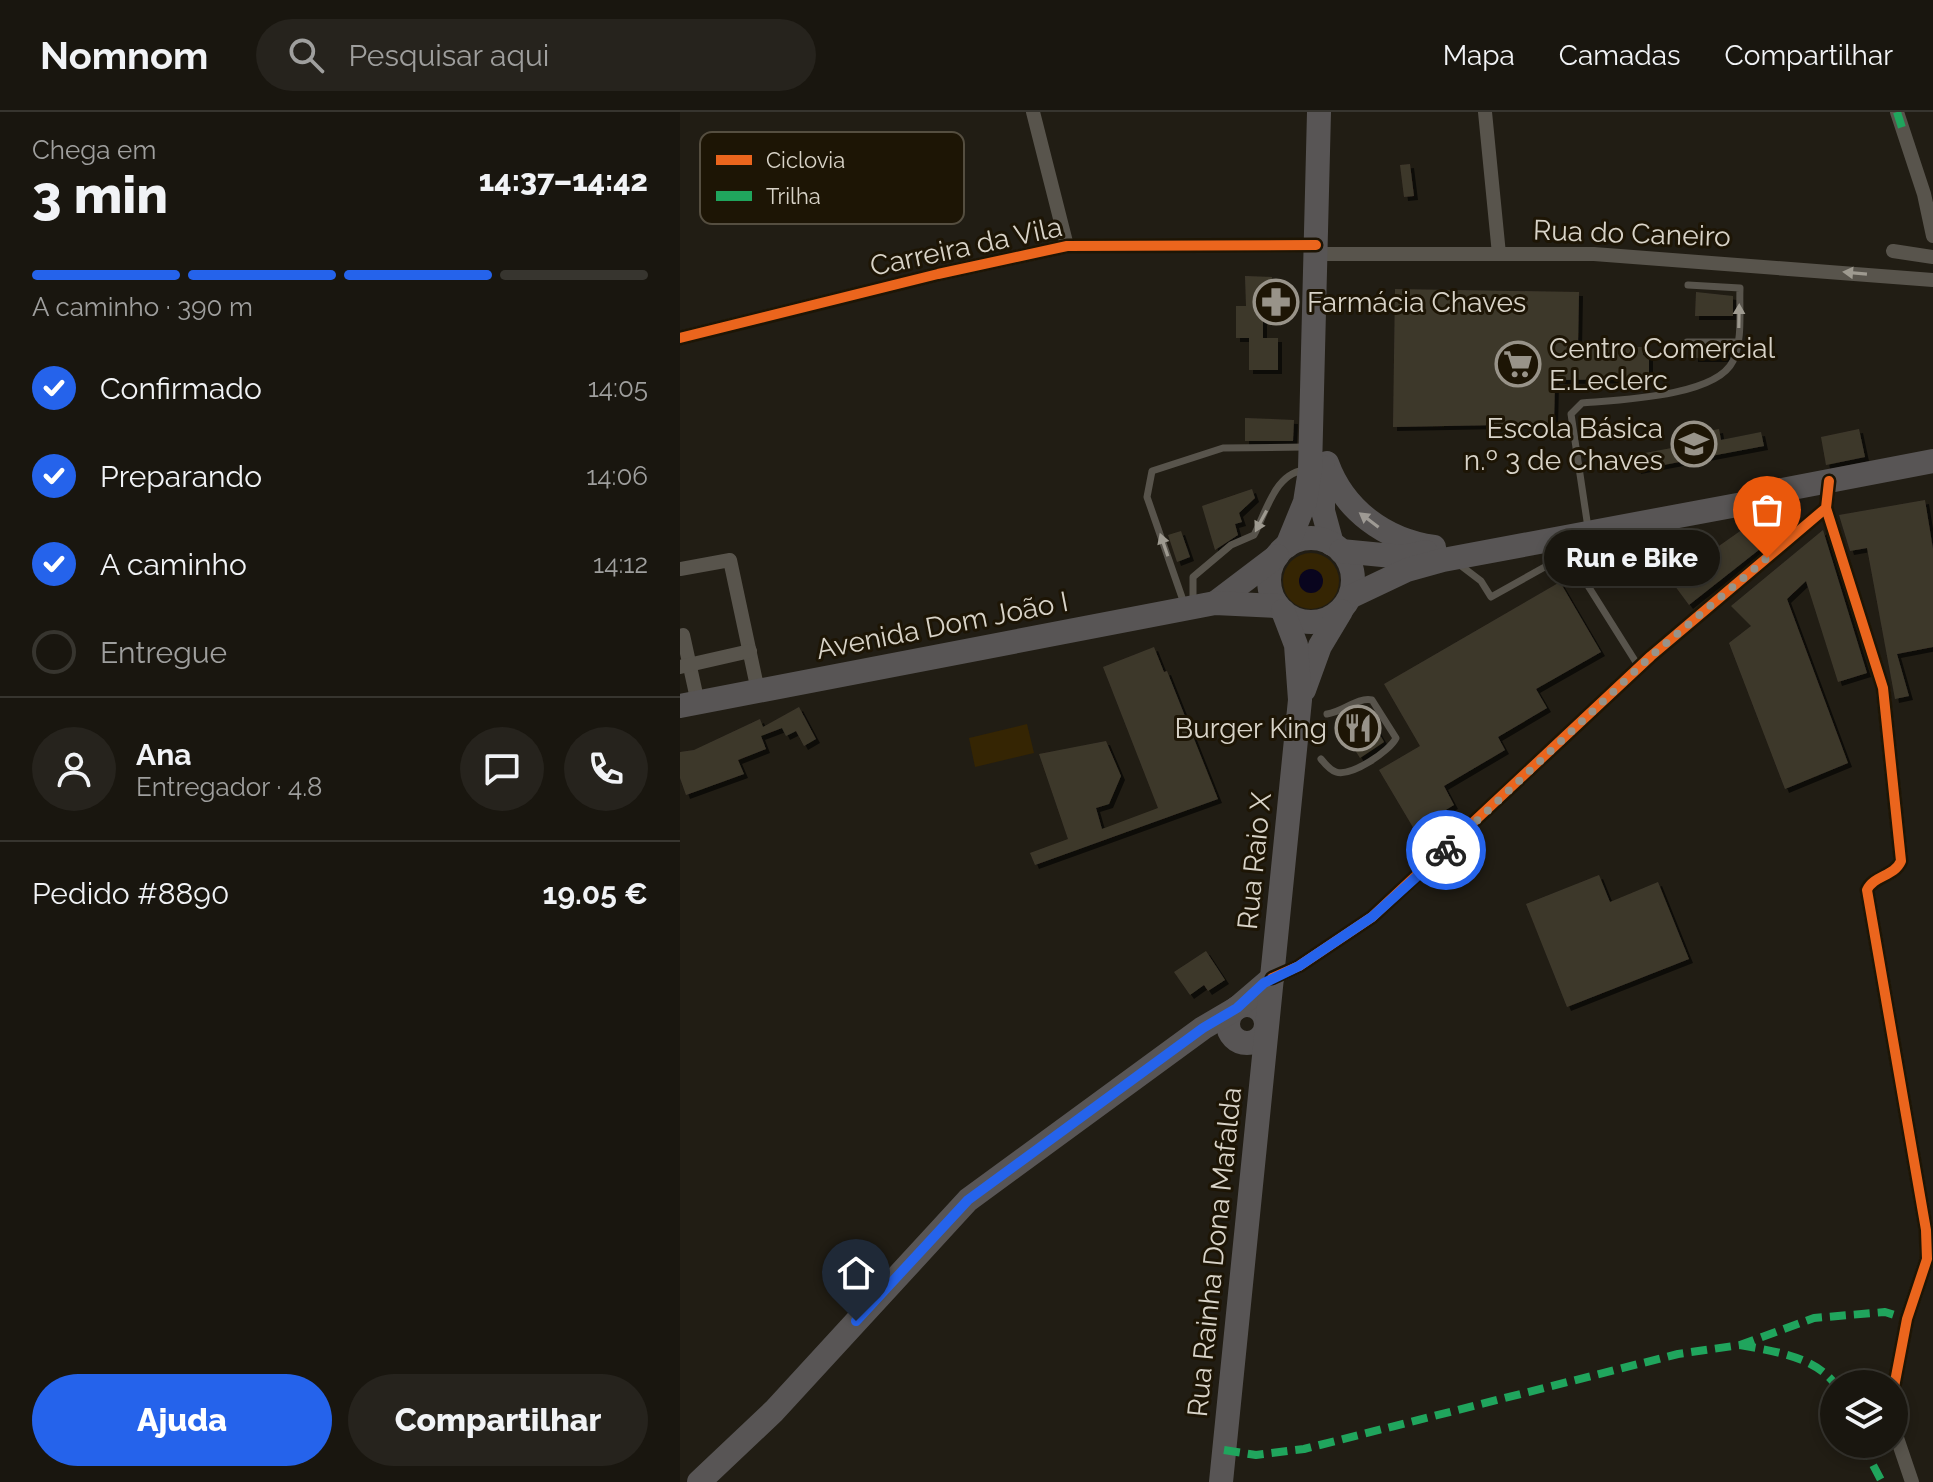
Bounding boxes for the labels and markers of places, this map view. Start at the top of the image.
pharmacy icon: Farmácia Chaves [1252,278,1300,326]
place label: Farmácia Chaves [1307,286,1526,319]
place label: Centro Comercial E.Leclerc [1549,332,1776,397]
supermarket icon: Centro Comercial E.Leclerc [1494,340,1542,388]
place label: Escola Básica n.º 3 de Chaves [1464,412,1663,477]
school or university icon: Escola Básica n.º 3 de Chaves [1670,420,1718,468]
pin [1733,476,1801,558]
callout: Run e Bike [1543,530,1719,586]
restaurant icon: Burger King [1334,704,1382,752]
place label: Burger King [1174,712,1327,745]
pin [822,1239,890,1321]

